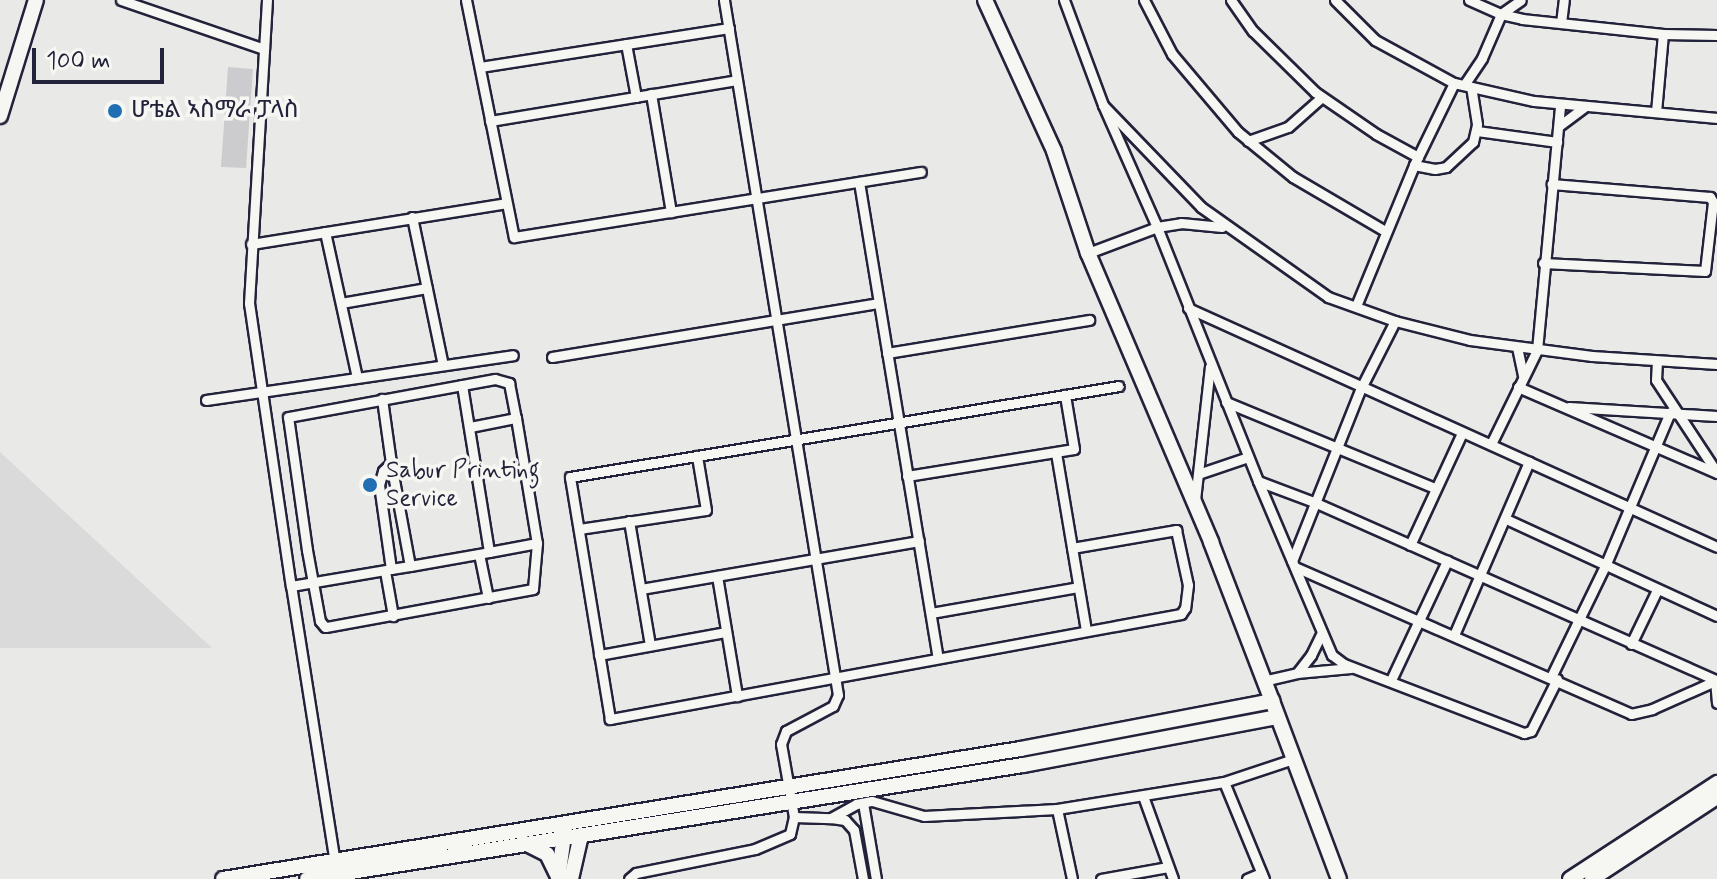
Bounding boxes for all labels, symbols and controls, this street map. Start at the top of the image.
scale bar [36,32,168,82]
text: 100 m [46,46,110,77]
place label: ሆቴል ኣስማራ ፓላስ [131,97,299,125]
marker: ሆቴል ኣስማራ ፓላስ [106,102,124,120]
place label: Sabur Printing Service [386,457,540,513]
marker: Sabur Printing Service [361,476,379,494]

